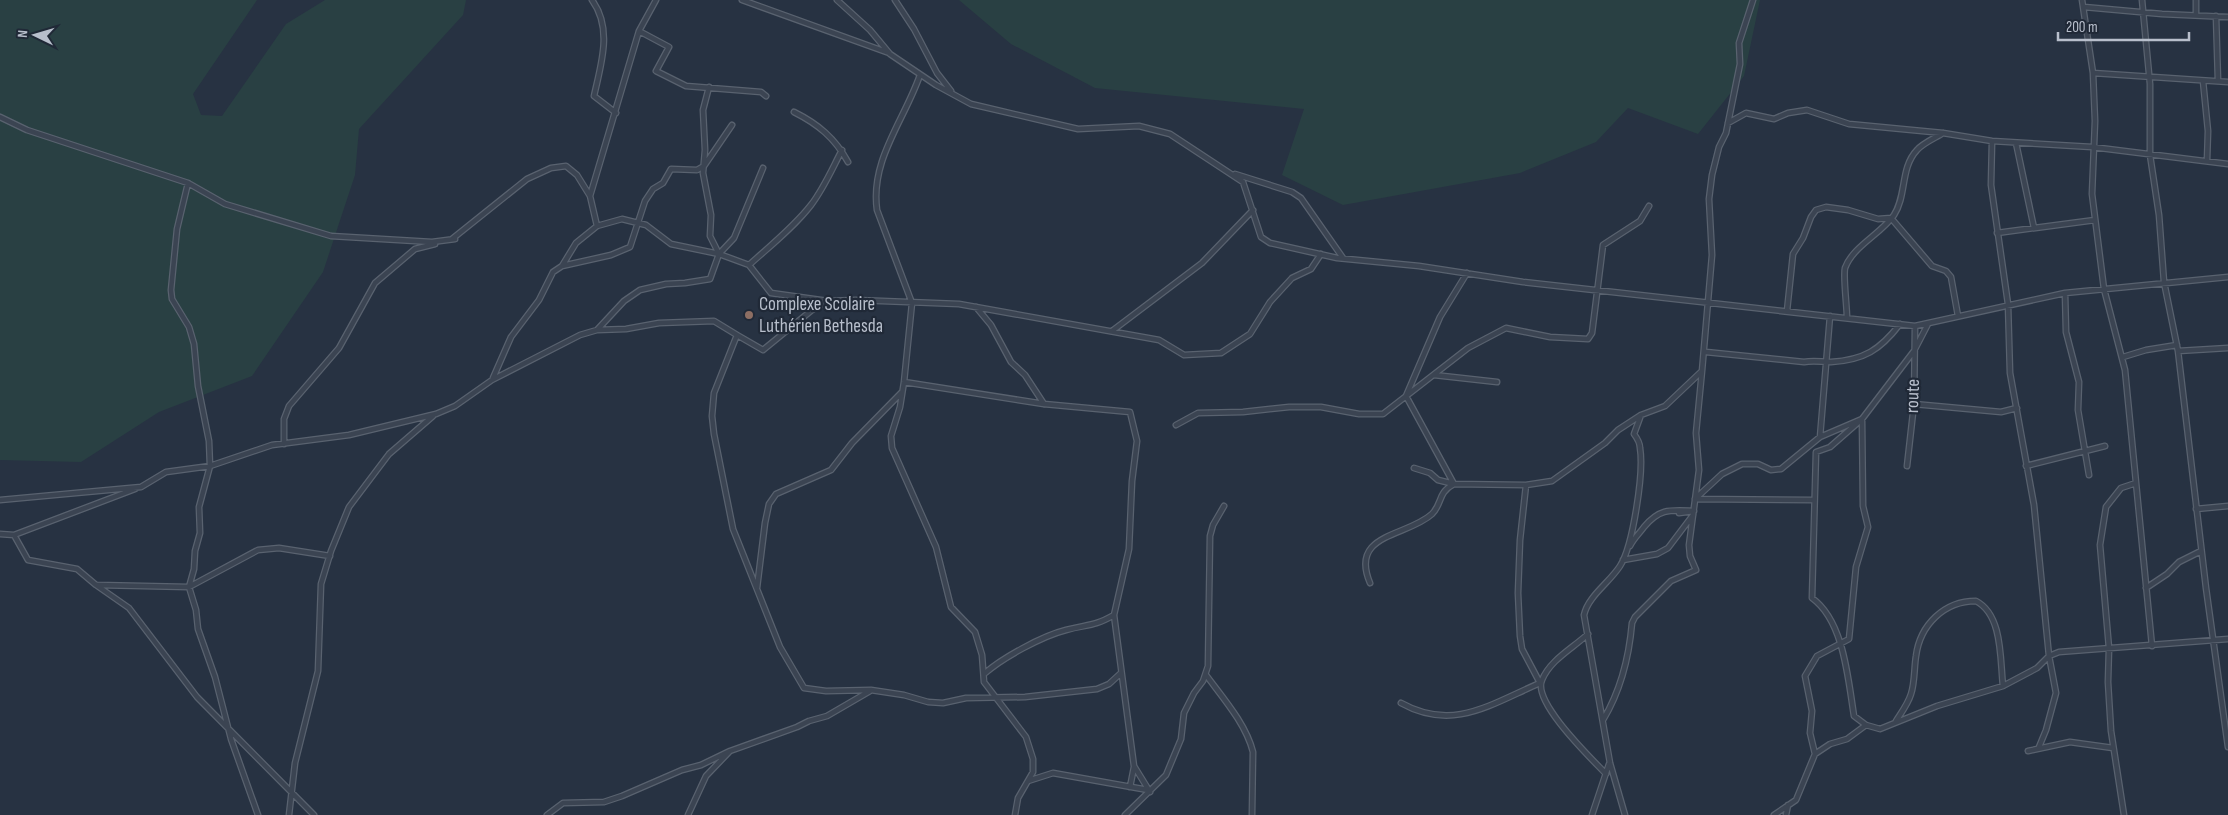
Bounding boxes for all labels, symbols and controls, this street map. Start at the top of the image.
north arrow [10,10,60,60]
scale bar [2058,10,2189,42]
text: 200 m [2066,18,2098,37]
text: N [14,29,31,38]
place label: Complexe Scolaire Luthérien Bethesda [759,293,883,338]
marker: Complexe Scolaire Luthérien Bethesda [743,309,755,321]
street label: route [1901,378,1925,414]

